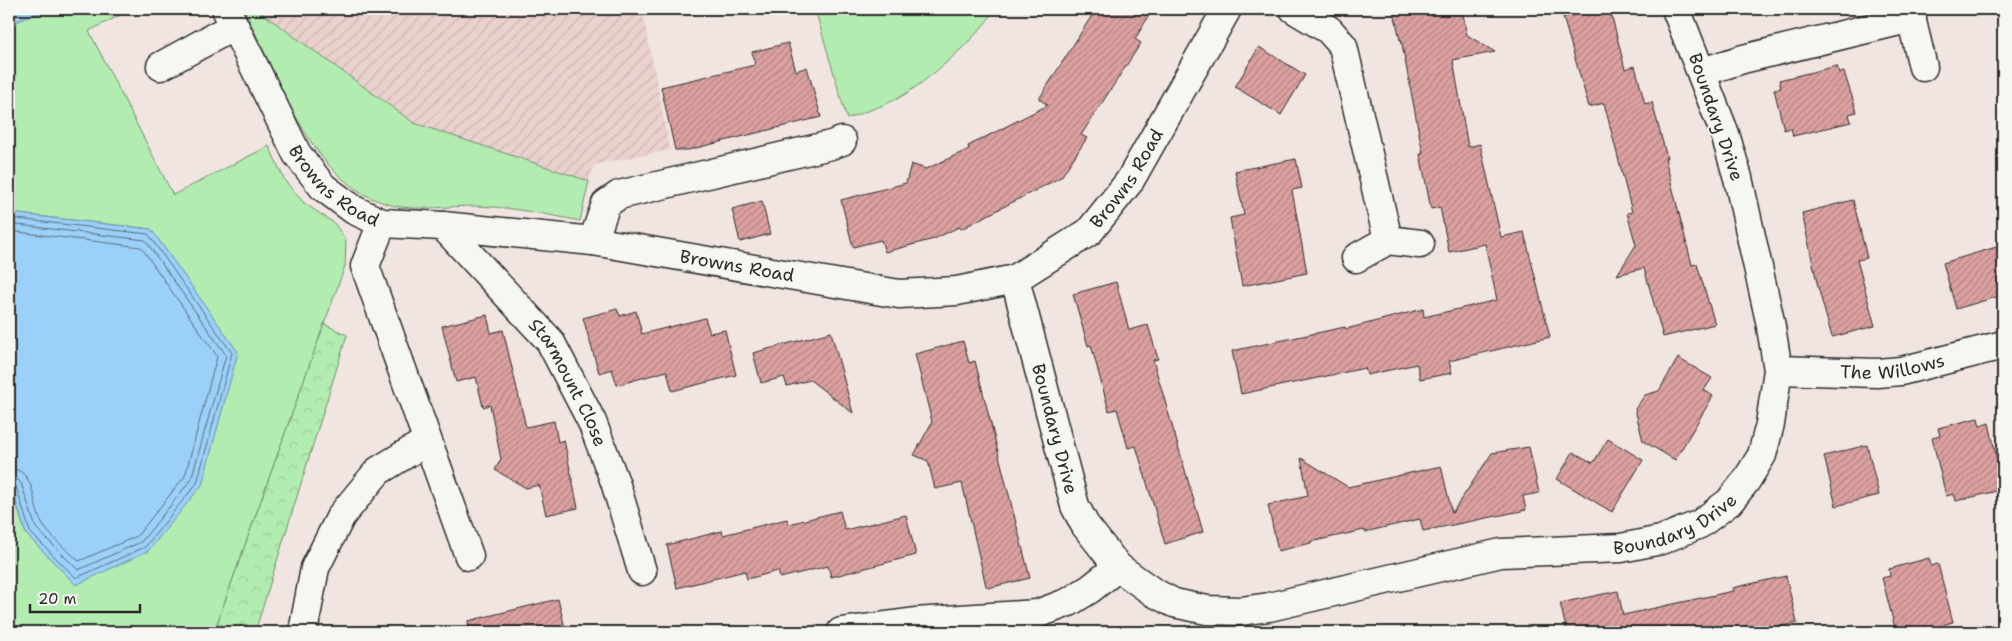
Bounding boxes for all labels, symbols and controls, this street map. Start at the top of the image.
street label: Boundary Drive [1683,50,1749,184]
street label: Browns Road [1085,124,1169,233]
street label: Browns Road [283,141,383,232]
street label: Browns Road [678,244,796,288]
street label: Starmount Close [523,313,612,450]
street label: The Willows [1840,348,1947,385]
street label: Boundary Drive [1026,361,1083,497]
street label: Boundary Drive [1613,489,1743,560]
scale bar [30,581,140,613]
text: 20 m [38,589,77,609]

